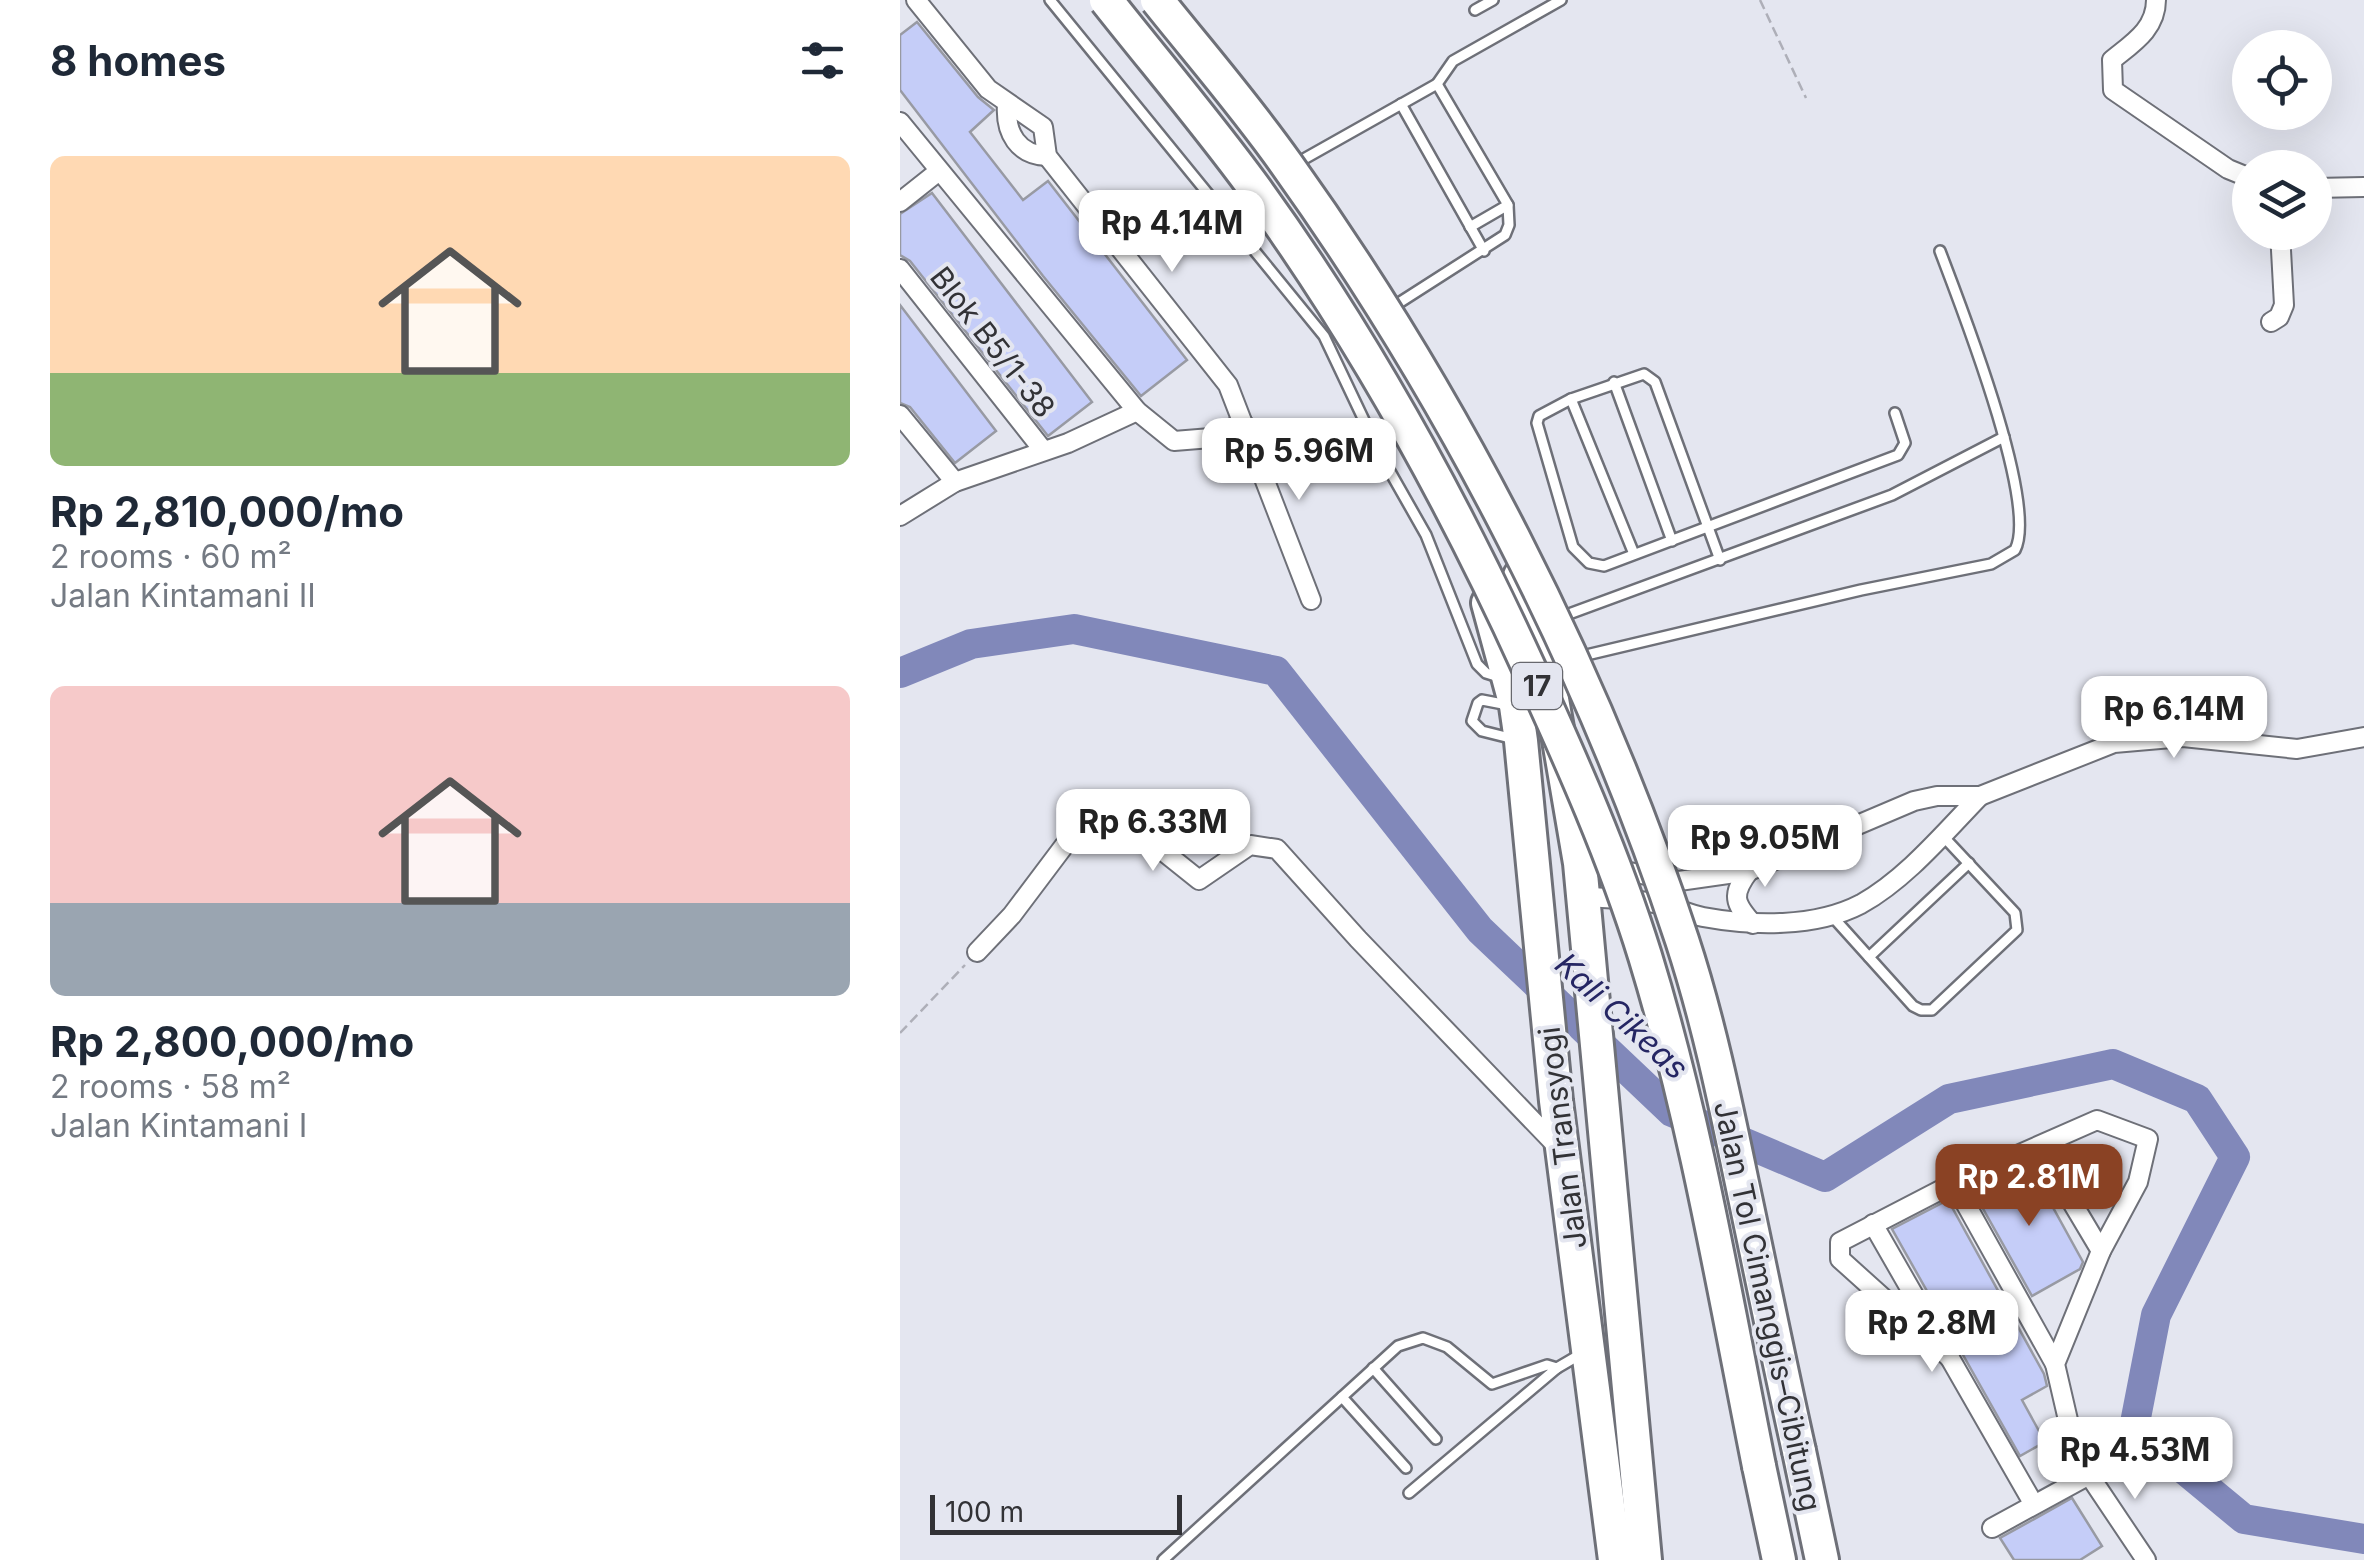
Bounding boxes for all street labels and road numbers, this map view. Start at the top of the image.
street label: Blok B5/1-38 [923,260,1063,424]
road number: 17 [1512,663,1562,709]
street label: Jalan Transyogi [1531,1025,1593,1251]
street label: Jalan Tol Cimanggis–Cibitung [1707,1098,1829,1514]

